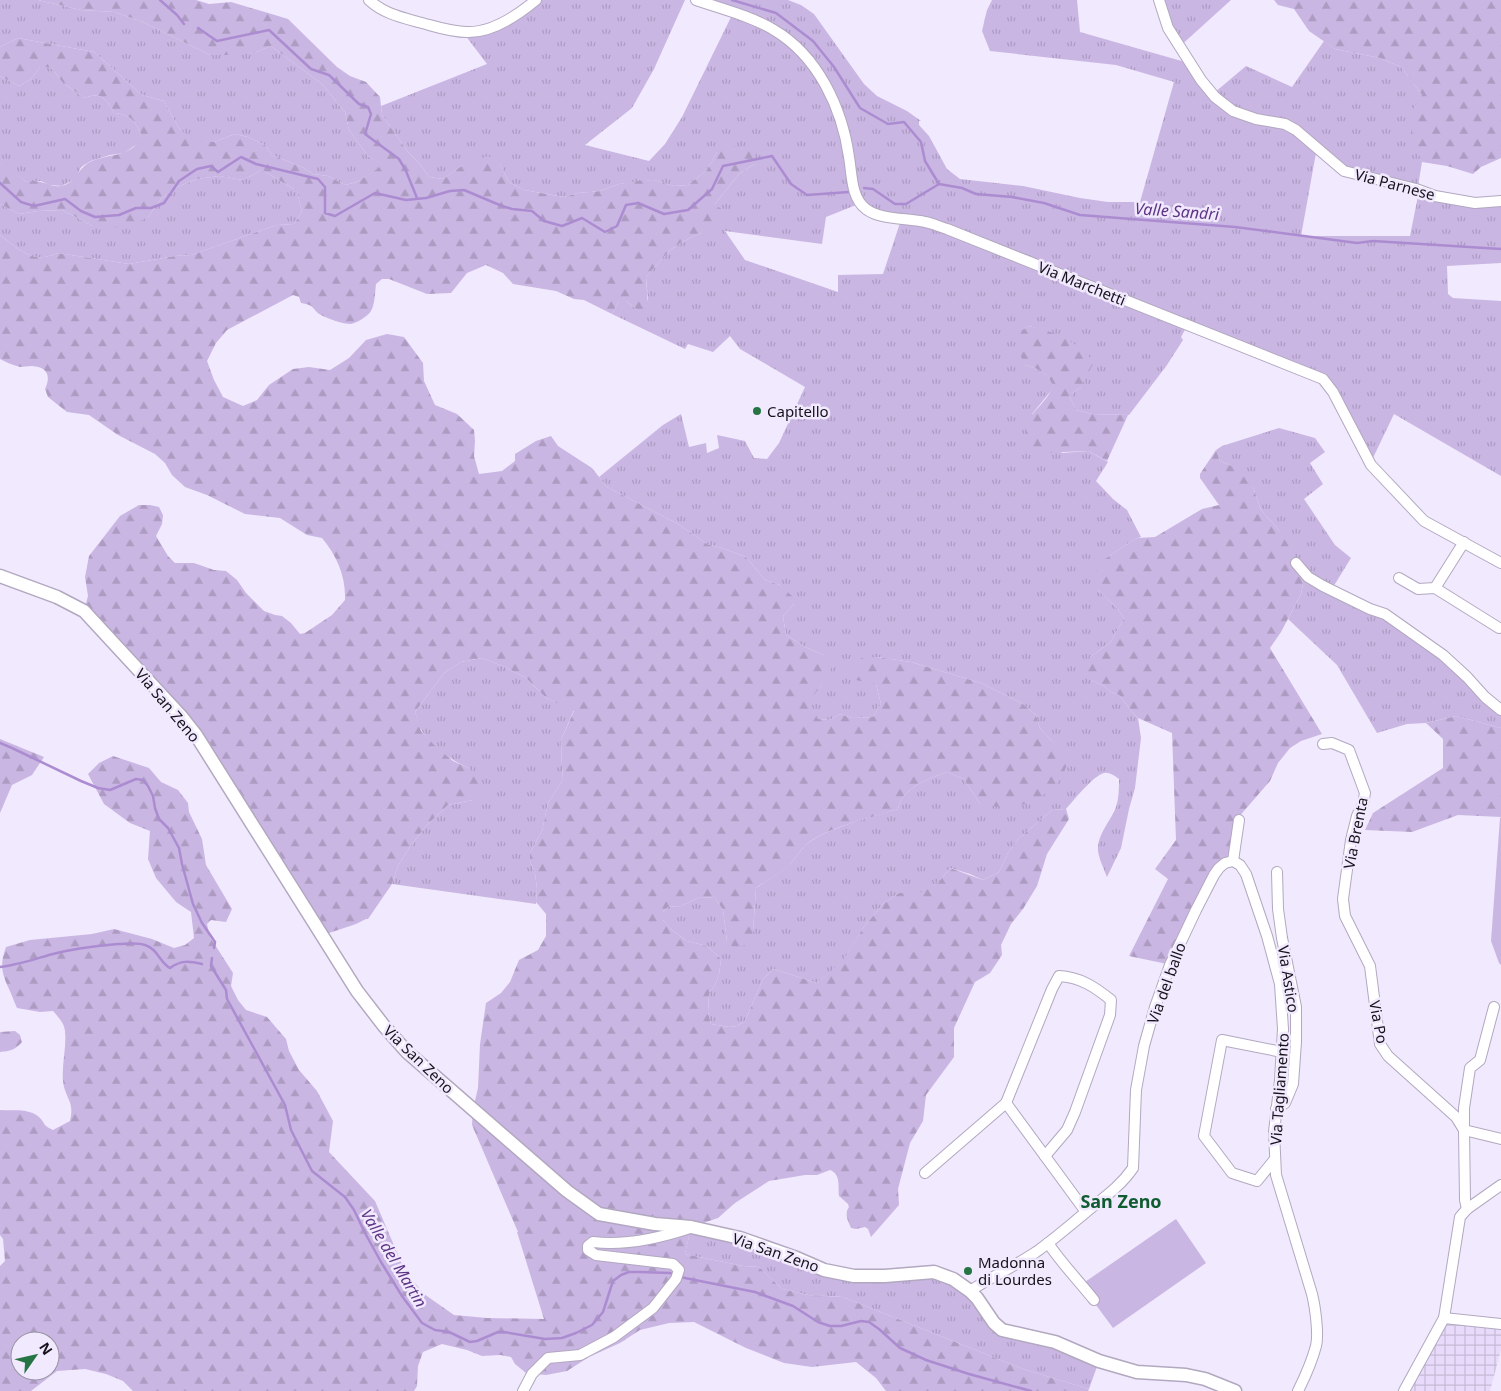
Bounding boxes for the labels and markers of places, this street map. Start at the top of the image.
place label: Capitello [767,401,829,421]
marker: Capitello [751,405,763,417]
place label: Madonna di Lourdes [978,1252,1052,1289]
marker: Madonna di Lourdes [962,1265,974,1277]

